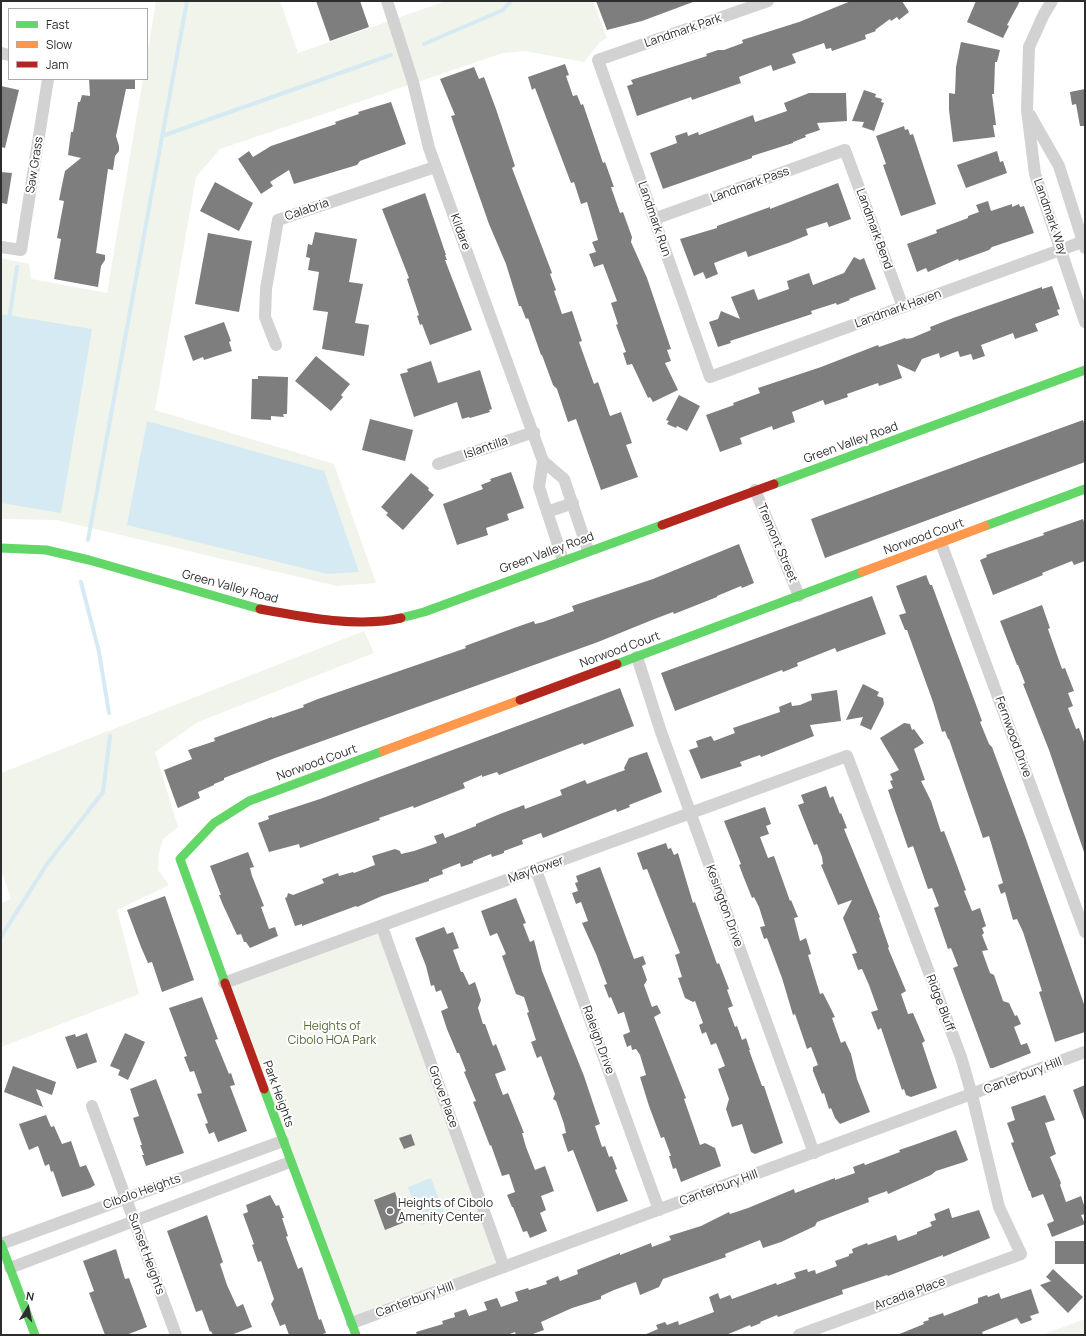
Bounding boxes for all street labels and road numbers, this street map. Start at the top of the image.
street label: Landmark Park [643,11,723,51]
street label: Saw Grass [23,136,47,194]
street label: Landmark Pass [709,164,791,206]
street label: Landmark Way [1030,177,1070,257]
street label: Landmark Run [634,180,674,258]
street label: Landmark Bend [853,187,895,271]
street label: Calabria [283,196,331,224]
street label: Kildare [447,212,473,252]
street label: Landmark Haven [853,287,943,331]
street label: Green Valley Road [802,419,900,467]
street label: Islantilla [462,434,510,462]
street label: Tremont Street [754,501,800,585]
street label: Norwood Court [882,516,966,558]
street label: Green Valley Road [498,529,596,577]
street label: Green Valley Road [180,567,280,607]
street label: Norwood Court [578,629,662,671]
street label: Fernwood Drive [992,695,1034,779]
street label: Norwood Court [275,742,359,784]
street label: Mayflower [506,853,566,887]
street label: Kesington Drive [702,863,746,949]
street label: Ridge Bluff [923,973,957,1033]
street label: Raleigh Drive [579,1004,617,1076]
street label: Canterbury Hill [982,1055,1064,1097]
street label: Park Heights [259,1059,297,1129]
street label: Grove Place [425,1064,461,1130]
street label: Canterbury Hill [678,1167,760,1209]
street label: Cibolo Heights [101,1171,183,1213]
street label: Sunset Heights [125,1211,167,1297]
street label: Arcadia Place [873,1275,947,1313]
street label: Canterbury Hill [374,1279,456,1321]

